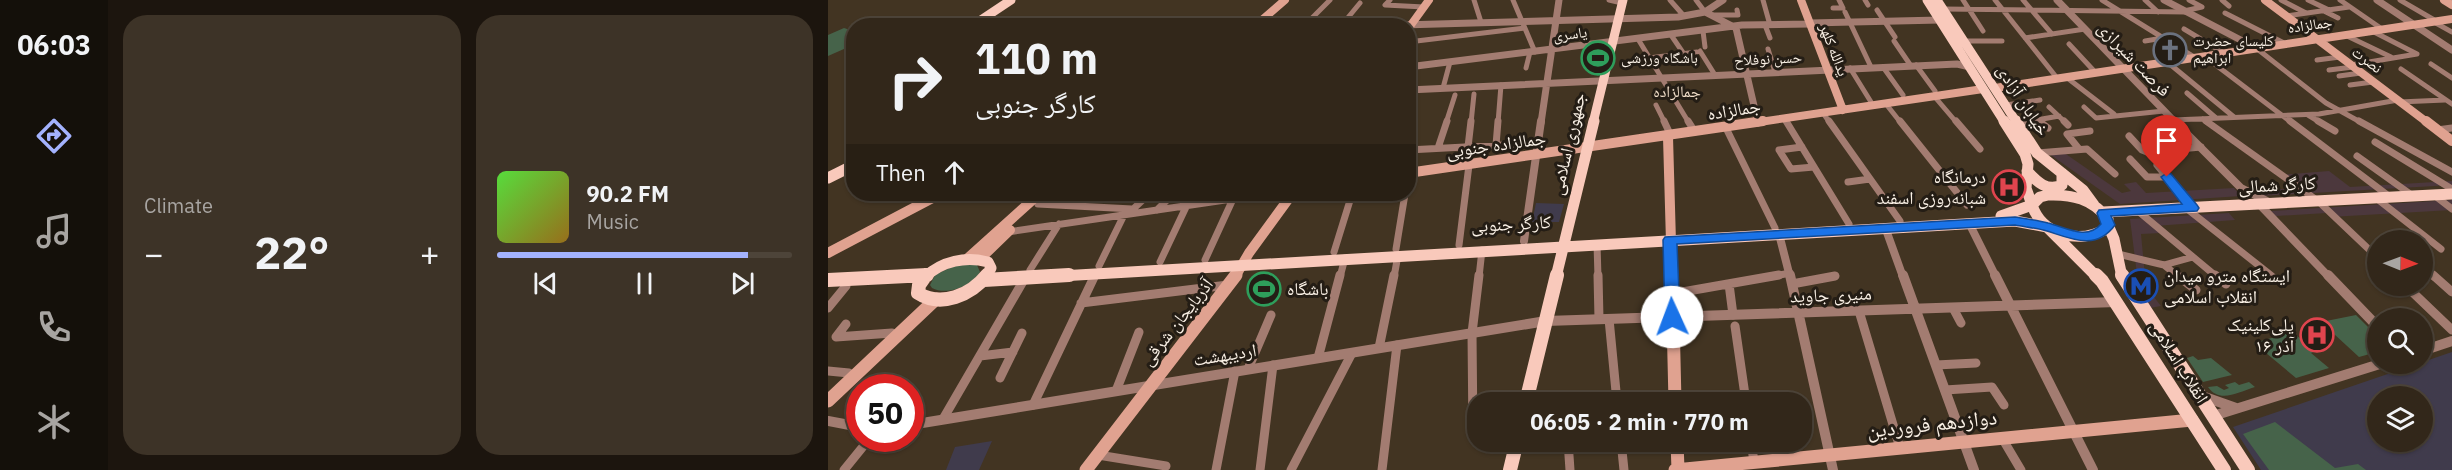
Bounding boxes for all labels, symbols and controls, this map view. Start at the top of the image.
street label: جمالزاده [2286,12,2334,37]
street label: فرصت شیرازی [2093,16,2176,101]
street label: یدالله کلهر [1815,20,1853,79]
street label: یاسری [1552,22,1588,46]
text: 06:03 [17,27,91,62]
text: 110 m [975,31,1098,86]
place label: کلیسای حضرت ابراهیم [2193,31,2274,68]
church icon: کلیسای حضرت ابراهیم [2152,32,2188,68]
sports icon: باشگاه ورزشی [1580,40,1616,76]
icon: right [876,42,954,120]
street label: نصرت [2348,42,2386,77]
street label: حسن نوفلاح [1734,47,1803,71]
place label: باشگاه ورزشی [1621,48,1698,68]
street label: خیابان آزادی [1992,60,2055,140]
district label: جمالزاده [1653,81,1701,101]
text: کارگر جنوبی [975,85,1096,120]
street label: جمهوری اسلامی [1545,91,1590,197]
street label: جمالزاده [1706,94,1762,125]
icon: directions [33,115,75,157]
pin [2141,115,2192,177]
icon: arrive [2150,124,2183,157]
street label: جمالزاده جنوبی [1445,126,1547,163]
icon: ahead [938,156,971,189]
text: Then [876,158,926,187]
place label: درمانگاه شبانه‌روزی اسفند [1877,165,1986,209]
hospital icon: درمانگاه شبانه‌روزی اسفند [1991,169,2027,205]
street label: کارگر شمالی [2237,171,2317,198]
text: 90.2 FM [587,179,669,208]
text: Climate [144,192,213,219]
text: Music [587,208,639,235]
icon: music [33,210,75,252]
street label: کارگر جنوبی [1470,210,1552,237]
text: 22° [254,223,329,281]
north arrow [2367,230,2433,296]
map controls [2367,230,2433,452]
text: − [144,232,164,275]
text: + [420,232,440,275]
place label: ایستگاه مترو میدان انقلاب اسلامی [2164,264,2290,308]
icon: previous [529,267,562,300]
icon: pause [628,267,661,300]
icon: next [726,267,759,300]
metro station icon: ایستگاه مترو میدان انقلاب اسلامی [2123,268,2159,304]
sports icon: باشگاه [1246,271,1282,307]
street label: آذربایجان شرقی [1135,273,1218,370]
place label: باشگاه [1287,277,1329,300]
street label: منیری جاوید [1790,282,1872,307]
position arrow [1640,285,1704,349]
icon: phone [33,306,75,348]
button: search [2367,308,2433,374]
place label: پلی‌کلینیک ۱۶ آذر [2227,313,2294,357]
street label: انقلاب اسلامی [2145,316,2214,407]
hospital icon: پلی‌کلینیک ۱۶ آذر [2299,317,2335,353]
street label: اردیبهشت [1192,338,1258,371]
speed limit sign: 50 [846,374,924,452]
button: layers [2367,386,2433,452]
icon: climate [33,401,75,443]
street label: دوازدهم فروردین [1866,402,1998,445]
text: 06:05 · 2 min · 770 m [1530,407,1749,436]

